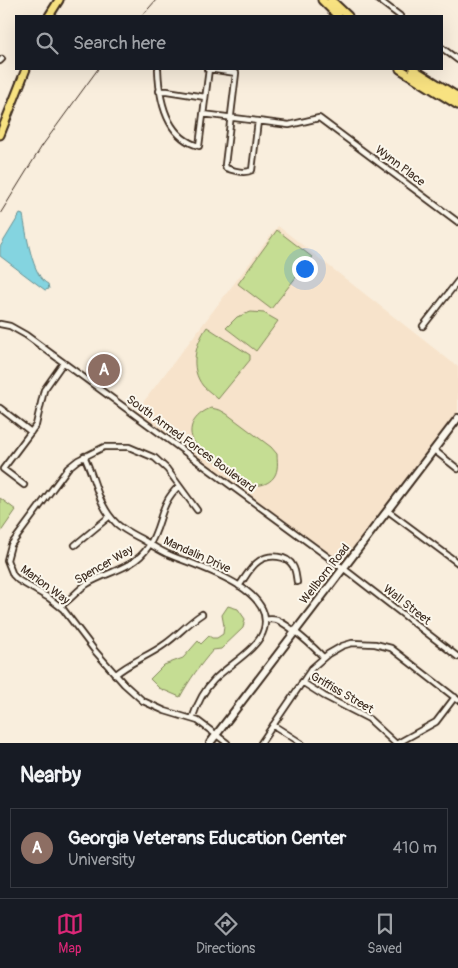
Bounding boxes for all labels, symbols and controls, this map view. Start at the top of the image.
search box [15,15,443,70]
icon: search [33,29,61,57]
text: Search here [73,31,166,55]
street label: Wynn Place [372,142,428,190]
your location [292,256,318,282]
pin: A [88,351,120,389]
street label: South Armed Forces Boulevard [124,392,259,496]
street label: Mandalin Drive [161,534,233,577]
street label: Wellborn Road [297,541,353,607]
street label: Spencer Way [72,542,136,588]
street label: Marion Way [17,562,73,608]
street label: Wall Street [380,582,434,628]
street label: Griffiss Street [308,669,376,717]
text: Nearby [20,762,81,789]
text: Georgia Veterans Education Center [68,826,346,850]
text: A [32,838,42,858]
text: 410 m [393,838,437,858]
text: University [68,850,135,870]
tab: Map [56,910,84,957]
tab: Directions [196,910,255,957]
tab: Saved [367,910,402,957]

